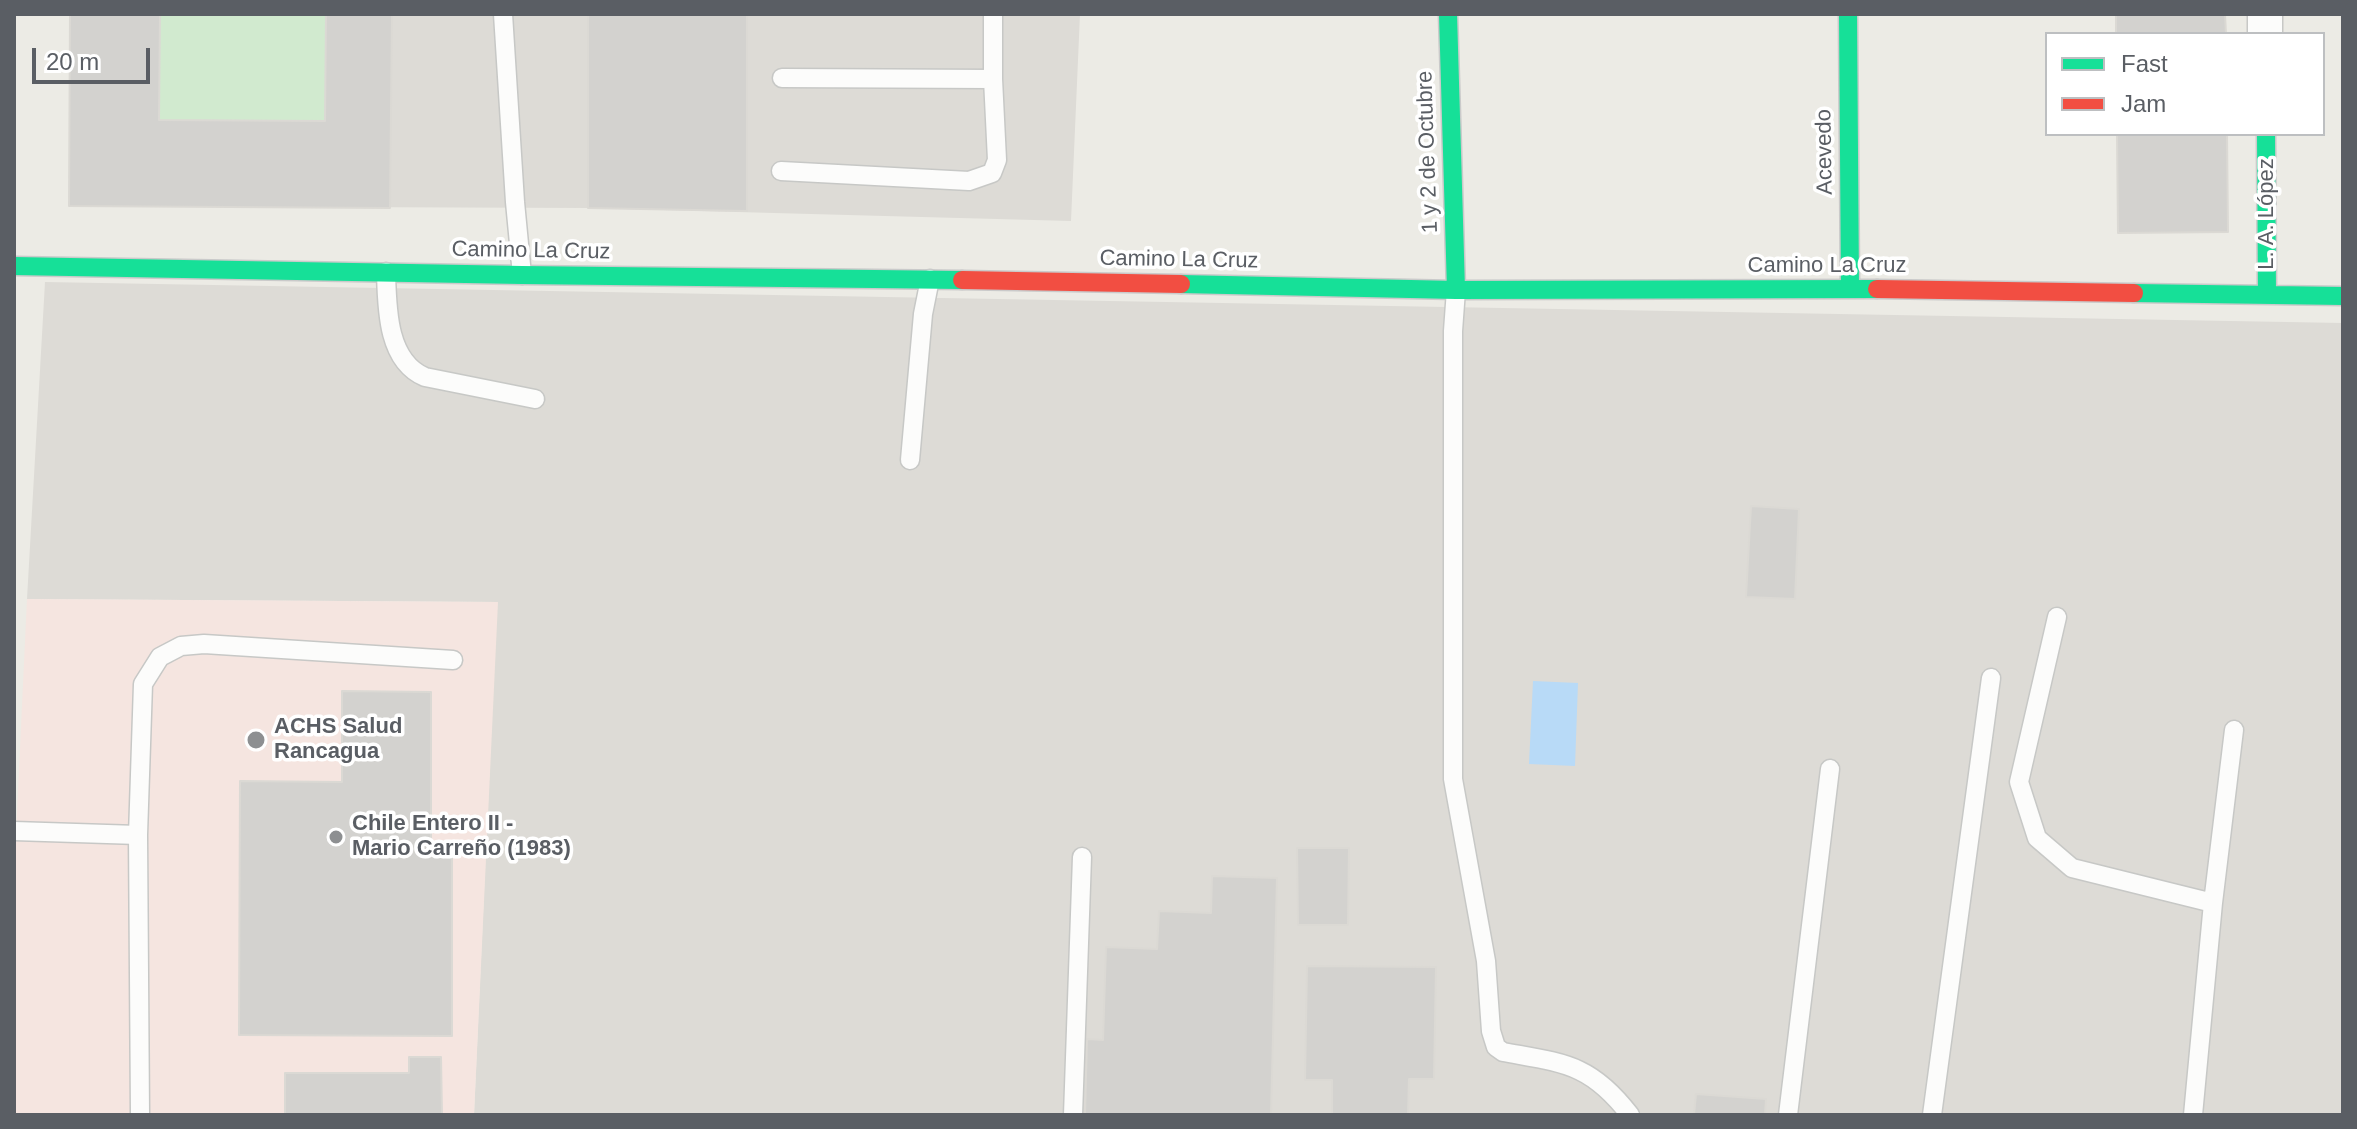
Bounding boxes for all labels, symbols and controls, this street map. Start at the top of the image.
scale bar [36,32,154,82]
legend [2045,32,2325,136]
text: 20 m [46,48,99,75]
text: Fast [2121,50,2168,77]
street label: 1 y 2 de Octubre [1412,70,1444,234]
text: Jam [2121,90,2166,117]
street label: Acevedo [1811,109,1839,195]
street label: L. A. López [2254,158,2280,270]
street label: Camino La Cruz [451,236,611,266]
street label: Camino La Cruz [1099,245,1259,275]
street label: Camino La Cruz [1748,253,1906,279]
place label: ACHS Salud Rancagua [274,714,402,766]
marker: ACHS Salud Rancagua [245,729,267,751]
place label: Chile Entero II - Mario Carreño (1983) [352,811,571,862]
marker: Chile Entero II - Mario Carreño (1983) [327,828,345,846]

